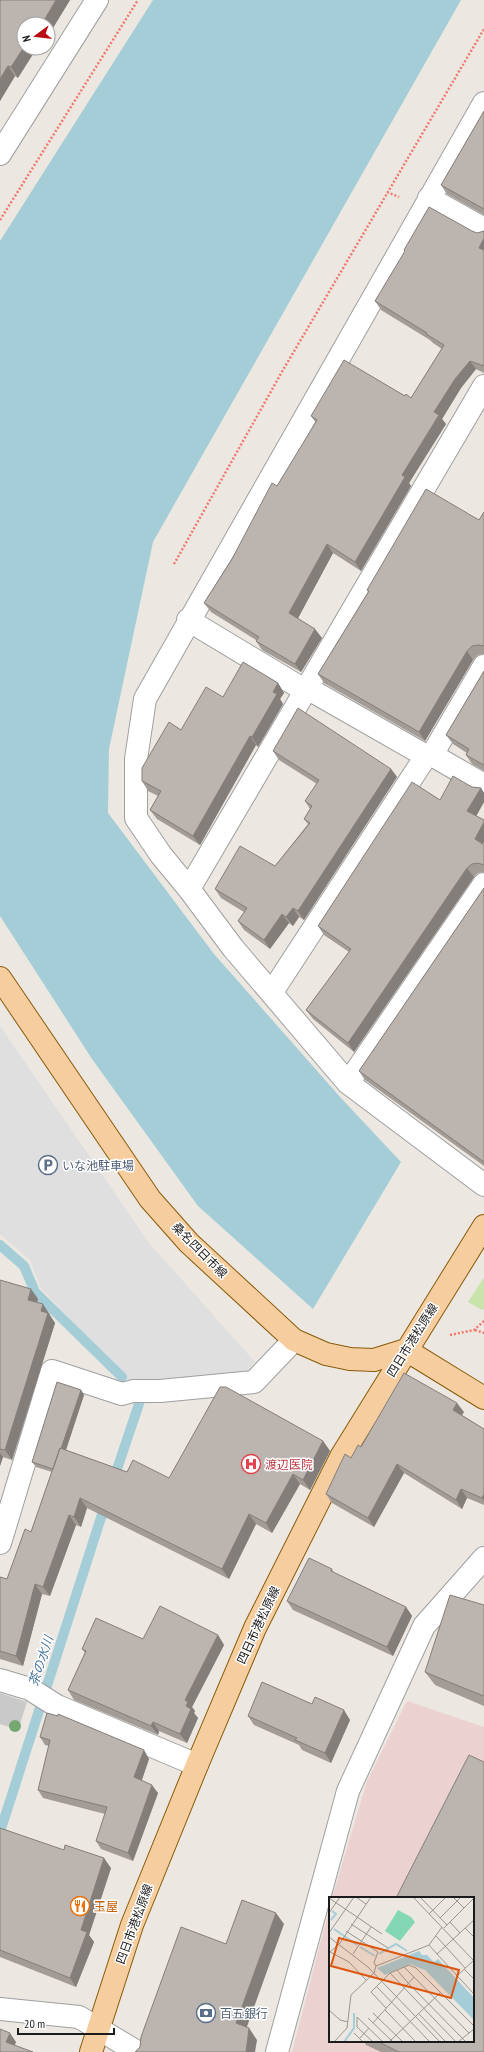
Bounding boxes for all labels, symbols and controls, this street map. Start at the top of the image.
north arrow [16,16,56,56]
text: N [19,34,34,43]
parking icon: いな池駐車場 [37,1154,59,1176]
place label: いな池駐車場 [62,1158,134,1173]
street label: 桑名四日市線 [169,1219,231,1281]
street label: 四日市港松原線 [383,1300,441,1380]
hospital icon: 渡辺医院 [240,1453,262,1475]
place label: 渡辺医院 [265,1457,313,1472]
street label: 四日市港松原線 [233,1584,283,1666]
water label: 茶の水川 [25,1632,58,1688]
street label: 四日市港松原線 [113,1882,155,1966]
restaurant icon: 玉屋 [69,1895,91,1917]
inset map [329,1897,474,2042]
place label: 玉屋 [94,1899,118,1914]
bank icon: 百五銀行 [195,2002,217,2024]
place label: 百五銀行 [220,2006,268,2021]
scale bar [18,2010,114,2036]
text: 20 m [24,2016,45,2031]

